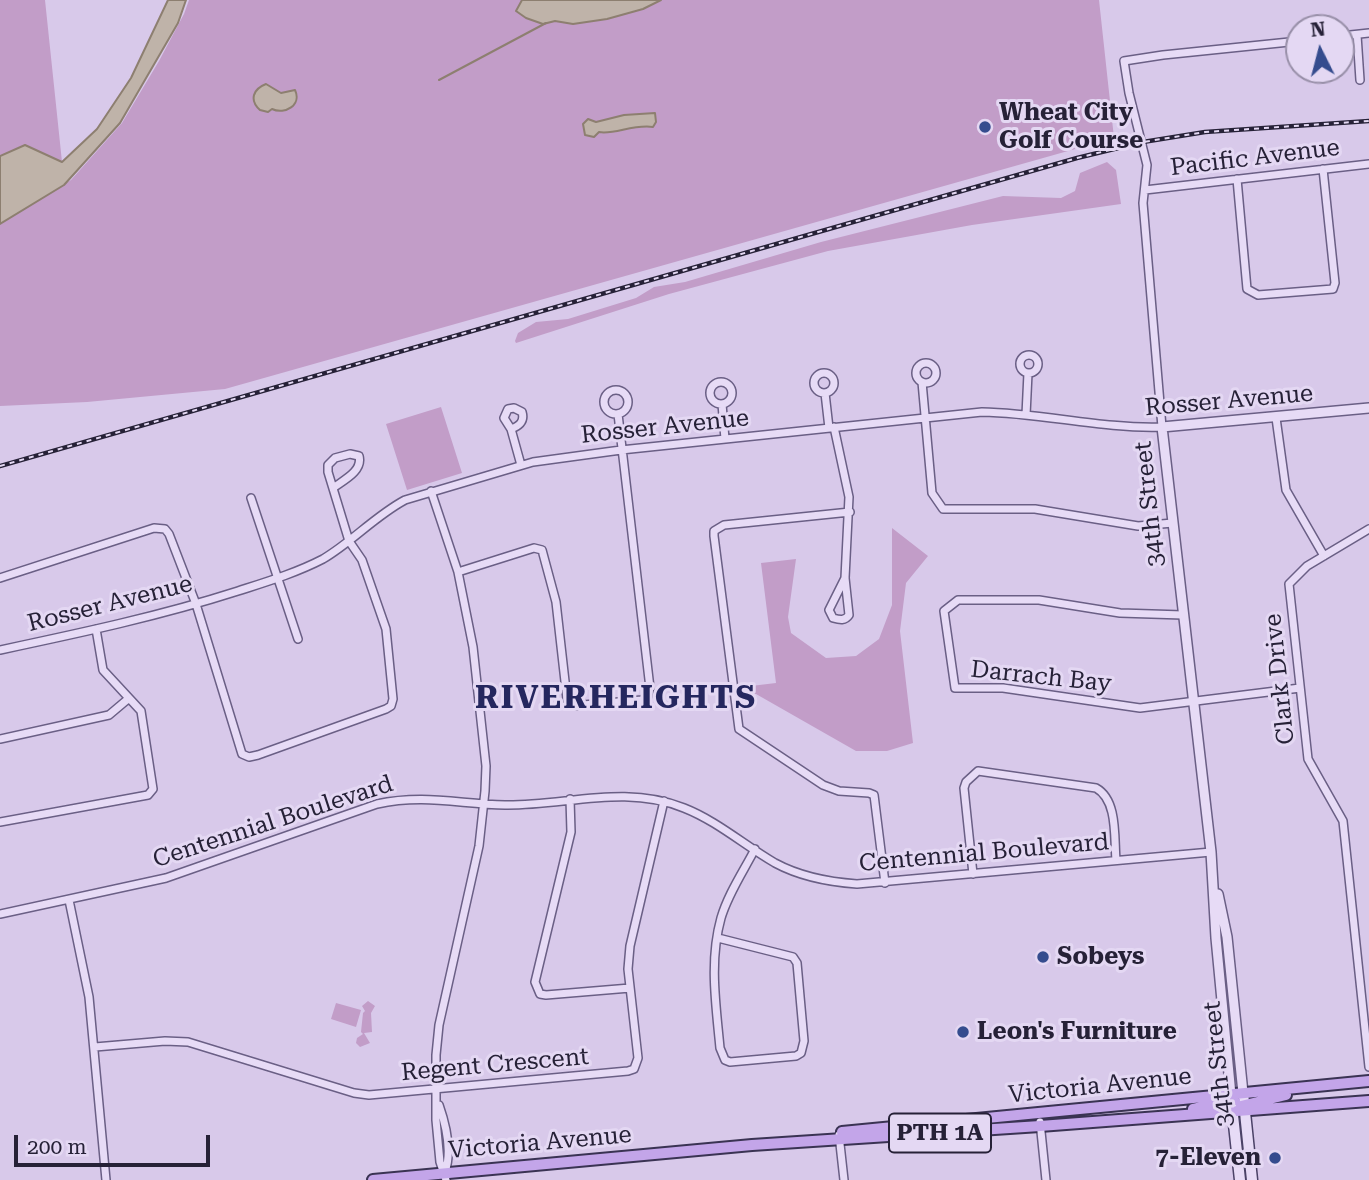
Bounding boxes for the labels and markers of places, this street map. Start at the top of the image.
place label: Wheat City Golf Course [999,99,1143,155]
marker: Wheat City Golf Course [977,119,993,135]
place label: Sobeys [1057,943,1144,971]
marker: Sobeys [1035,949,1051,965]
place label: Leon's Furniture [977,1018,1177,1046]
marker: Leon's Furniture [955,1024,971,1040]
place label: 7-Eleven [1155,1144,1261,1172]
marker: 7-Eleven [1267,1150,1283,1166]

